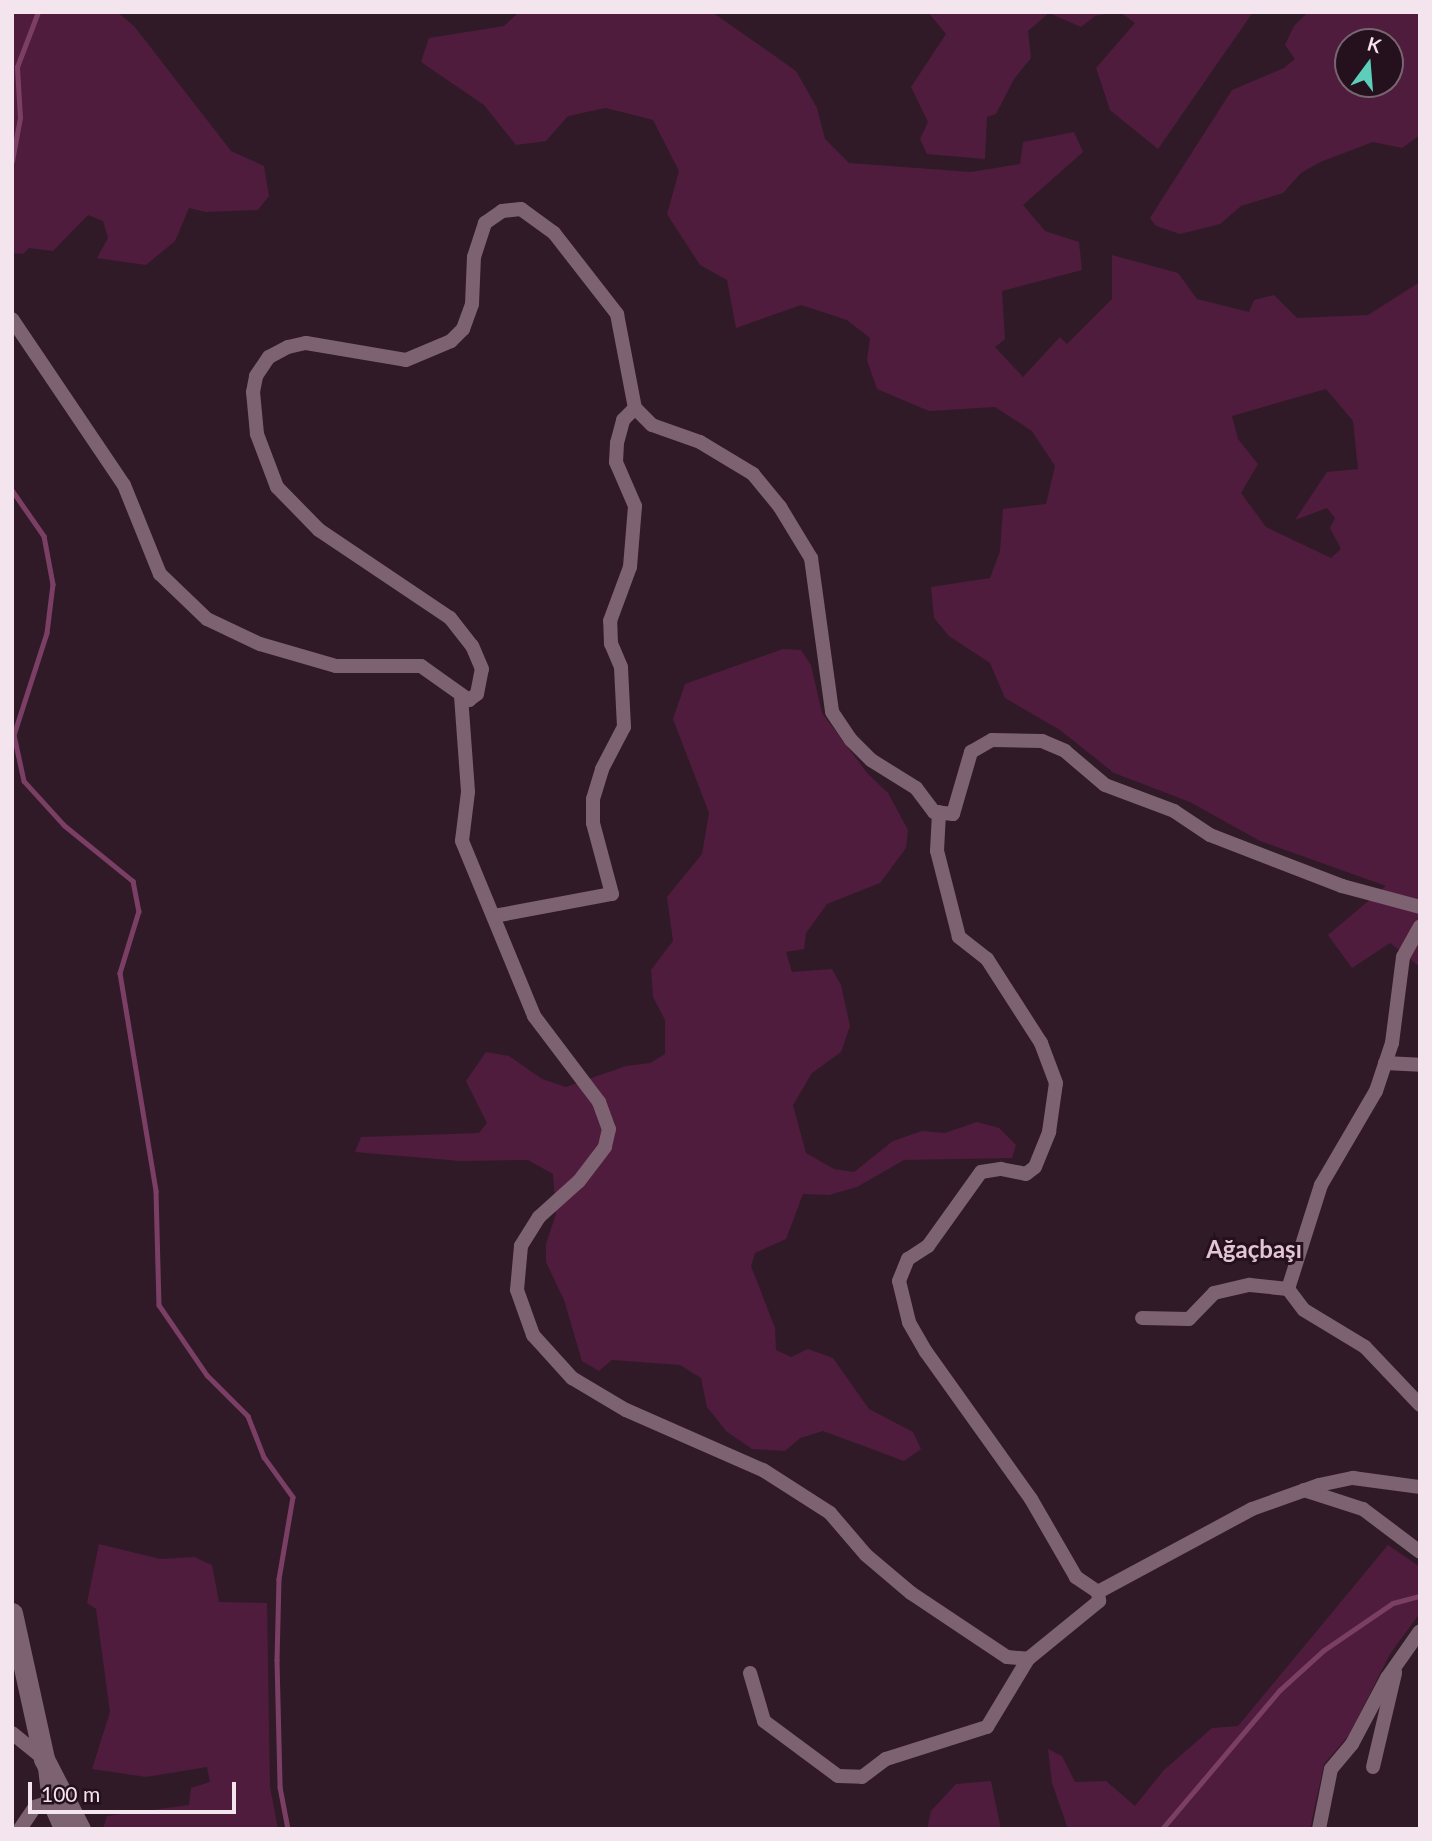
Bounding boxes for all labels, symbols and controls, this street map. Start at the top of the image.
north arrow [1334,28,1404,98]
text: K [1365,31,1384,57]
district label: Ağaçbaşı [1206,1235,1302,1263]
scale bar [32,1768,240,1812]
text: 100 m [41,1781,100,1806]

